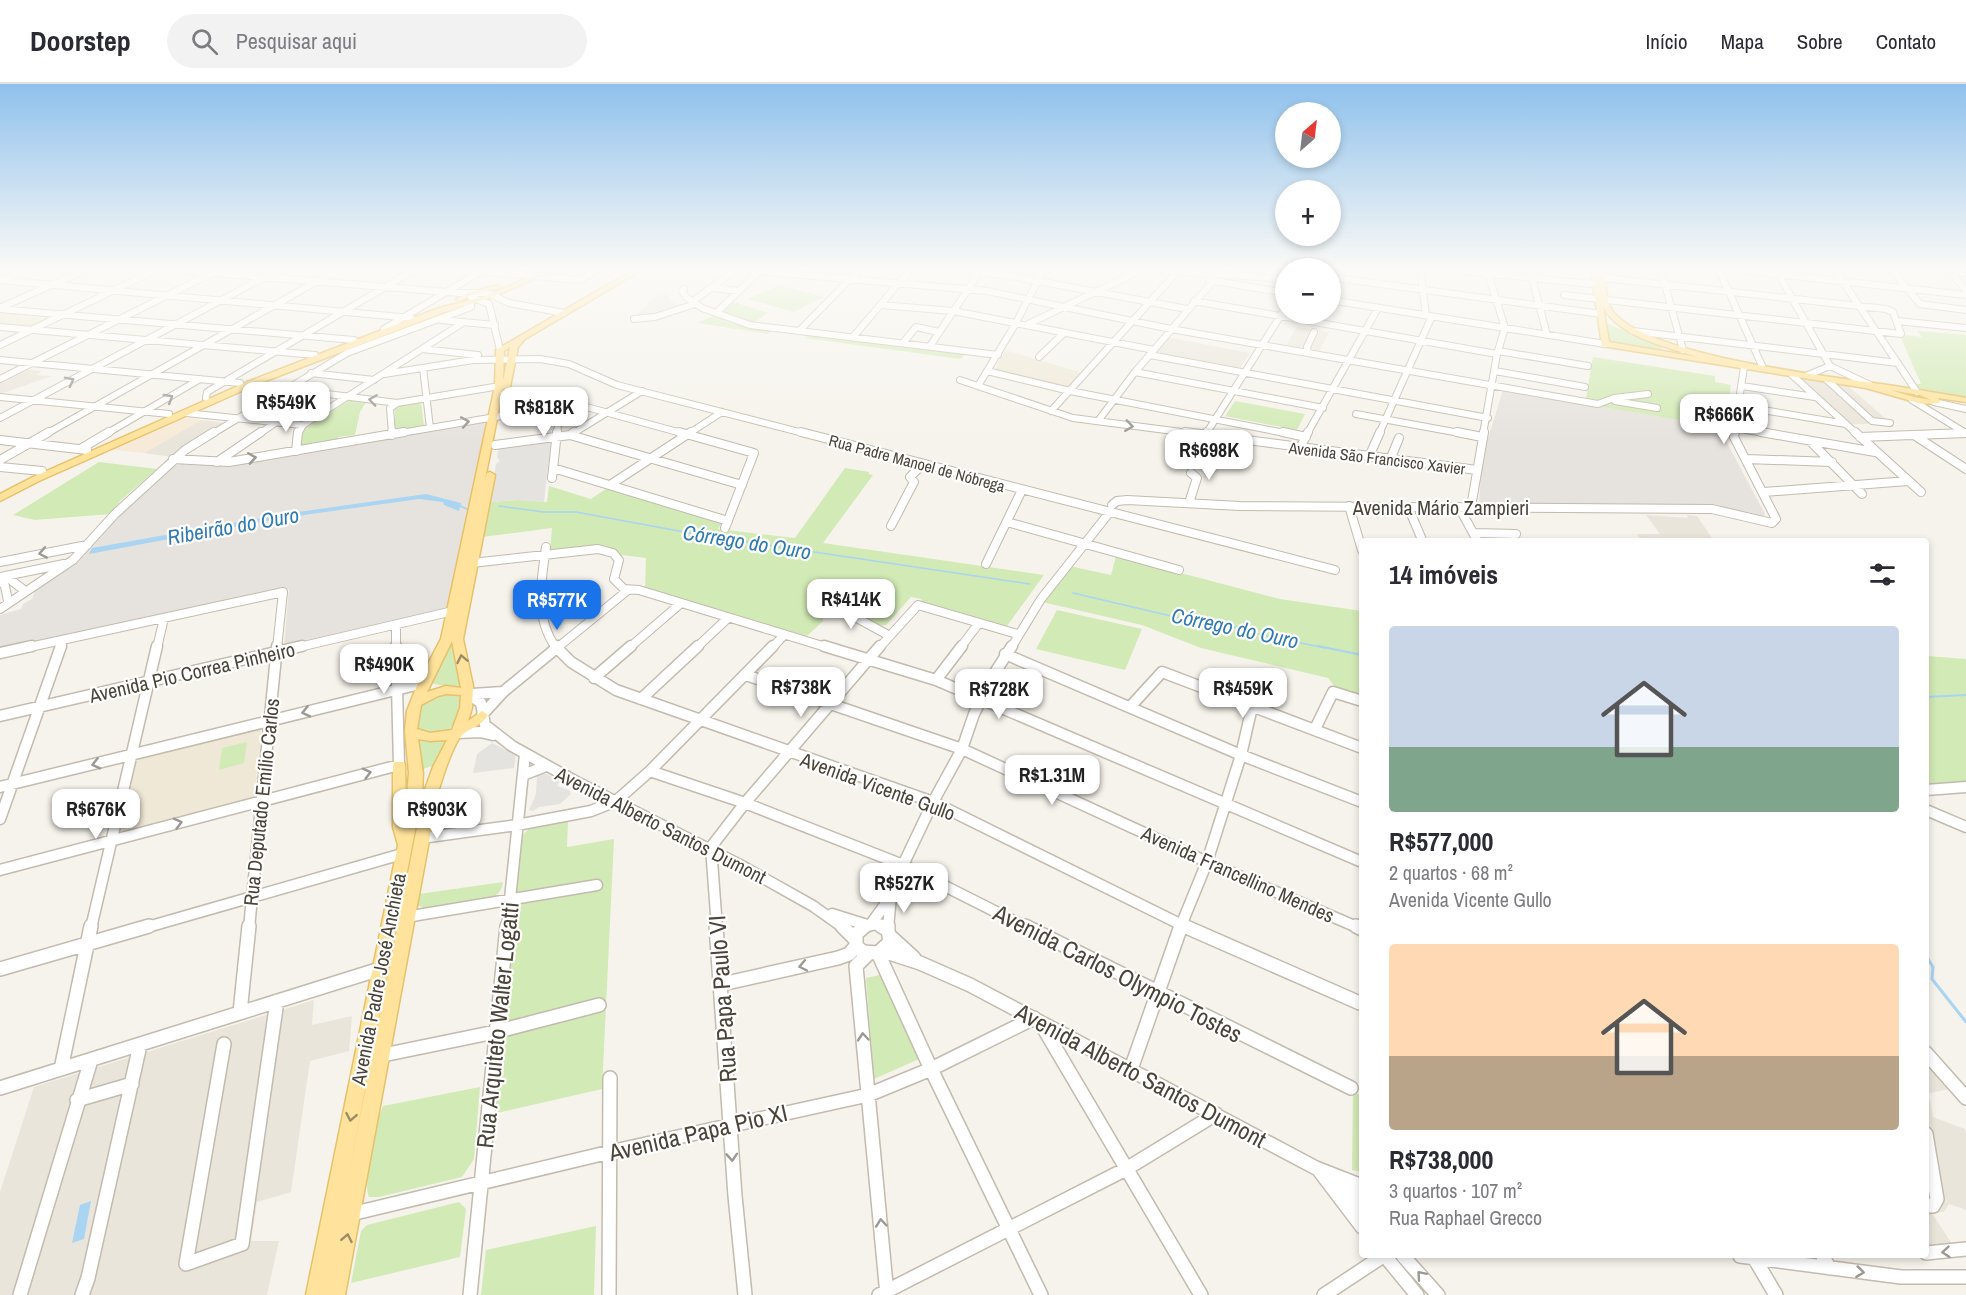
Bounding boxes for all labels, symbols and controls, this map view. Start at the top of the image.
search box [167,14,587,68]
text: Doorstep [30,22,131,60]
icon: search [188,25,221,58]
text: Pesquisar aqui [236,26,357,56]
text: Início [1646,27,1688,56]
text: Mapa [1721,27,1764,56]
text: Sobre [1797,27,1843,56]
text: Contato [1876,27,1936,56]
north arrow [1275,102,1341,168]
map controls [1275,102,1341,324]
button: + [1275,180,1341,246]
button: − [1275,258,1341,324]
one-way arrow [64,376,75,388]
pin: R$549K [237,382,335,433]
pin: R$818K [495,387,593,438]
text: R$549K [256,388,316,415]
text: R$818K [514,393,574,420]
one-way arrow [163,394,173,406]
one-way arrow [368,394,378,406]
pin: R$666K [1675,394,1773,445]
text: R$666K [1694,400,1754,427]
one-way arrow [460,416,470,429]
one-way arrow [1124,419,1133,431]
street label: Rua Padre Manoel de Nóbrega [826,429,1008,497]
pin: R$698K [1160,430,1258,481]
text: R$698K [1179,436,1239,463]
street label: Avenida São Francisco Xavier [1287,436,1467,480]
one-way arrow [248,453,257,465]
street label: Avenida Mário Zampieri [1352,494,1529,521]
water label: Ribeirão do Ouro [165,500,301,552]
water label: Córrego do Ouro [681,518,813,566]
one-way arrow [39,546,49,559]
text: 14 imóveis [1389,557,1498,592]
icon: filters [1866,558,1899,591]
pin: R$414K [802,579,900,630]
pin: R$577K [508,580,606,631]
text: R$414K [821,585,881,612]
text: R$577K [527,586,587,613]
water label: Córrego do Ouro [1169,600,1301,656]
street label: Avenida Pio Correa Pinheiro [86,635,298,709]
pin: R$490K [335,644,433,695]
text: R$490K [354,650,414,677]
one-way arrow [456,655,469,665]
icon: home [1590,665,1698,773]
pin: R$738K [752,667,850,718]
pin: R$459K [1194,668,1292,719]
pin: R$728K [950,669,1048,720]
text: R$738K [771,673,831,700]
text: R$459K [1213,674,1273,701]
text: R$728K [969,675,1029,702]
street label: Rua Deputado Emílio Carlos [237,697,285,907]
one-way arrow [301,704,311,717]
street label: Avenida Vicente Gullo [796,745,959,826]
pin: R$1.31M [997,755,1107,806]
one-way arrow [91,756,101,769]
street label: Avenida Alberto Santos Dumont [550,760,771,890]
text: R$1.31M [1019,761,1085,788]
one-way arrow [362,768,372,781]
pin: R$676K [47,789,145,840]
pin: R$903K [388,789,486,840]
text: R$676K [66,795,126,822]
text: R$903K [407,795,467,822]
one-way arrow [173,818,183,831]
street label: Avenida Francellino Mendes [1136,819,1339,929]
text: R$577,000 [1389,824,1493,859]
text: 2 quartos · 68 m² [1389,859,1513,886]
pin: R$527K [855,863,953,914]
text: R$527K [874,869,934,896]
street label: Avenida Padre José Anchieta [344,870,412,1088]
text: Avenida Vicente Gullo [1389,886,1552,913]
street label: Avenida Carlos Olympio Tostes [987,896,1248,1050]
street label: Rua Arquiteto Walter Logatti [468,900,526,1150]
street label: Rua Papa Paulo VI [700,914,744,1084]
one-way arrow [798,959,808,972]
icon: home [1590,983,1698,1091]
street label: Avenida Alberto Santos Dumont [1009,995,1272,1155]
one-way arrow [857,1032,870,1041]
street label: Avenida Papa Pio XI [605,1096,790,1168]
one-way arrow [345,1112,358,1122]
text: R$738,000 [1389,1142,1493,1177]
one-way arrow [726,1153,739,1162]
text: 3 quartos · 107 m² [1389,1177,1522,1204]
text: Rua Raphael Grecco [1389,1204,1542,1231]
one-way arrow [875,1218,888,1227]
one-way arrow [340,1233,353,1243]
one-way arrow [1942,1245,1951,1258]
one-way arrow [1856,1265,1865,1278]
one-way arrow [1417,1271,1428,1282]

